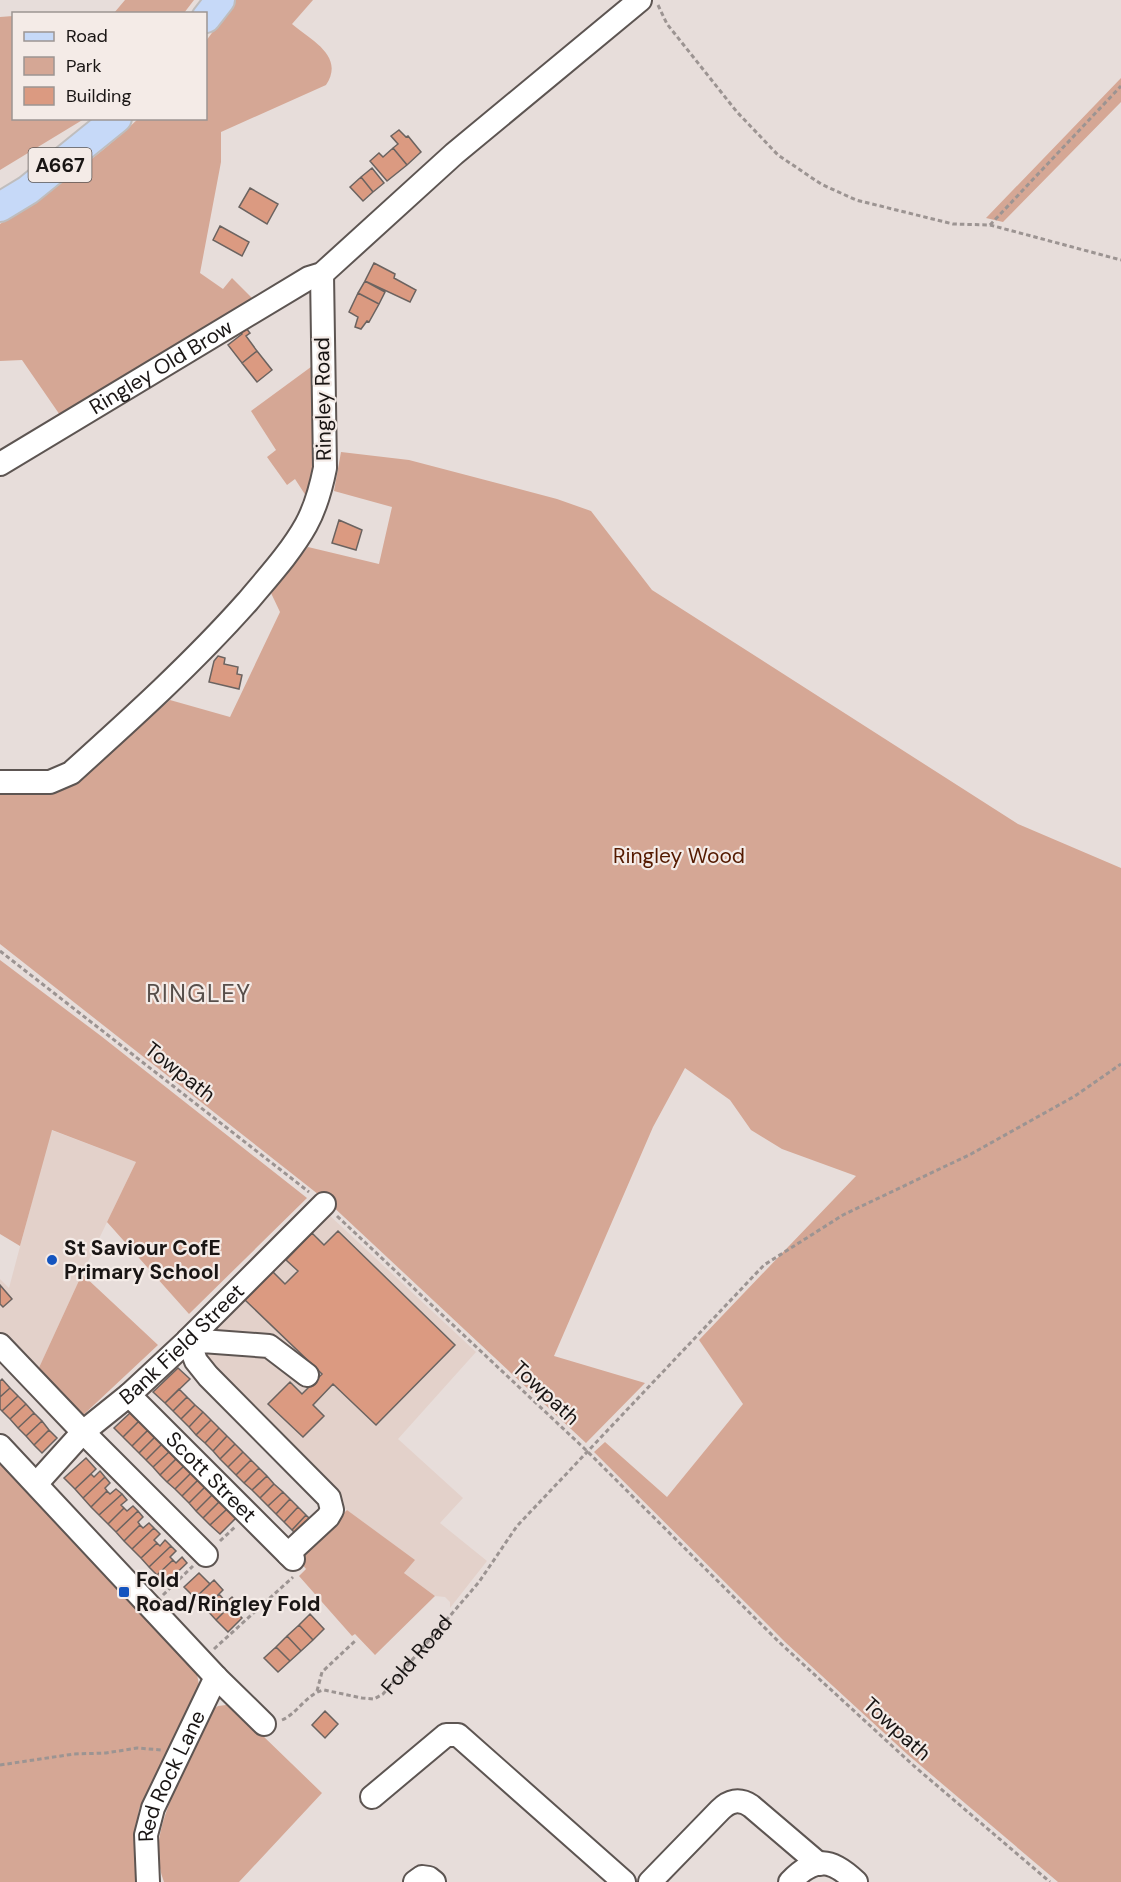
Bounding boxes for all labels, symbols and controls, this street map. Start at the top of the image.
legend [12,12,207,120]
text: Road [66,24,108,48]
text: Park [66,54,102,78]
text: Building [66,84,131,108]
road number: A667 [28,148,92,182]
street label: Ringley Old Brow [84,313,238,421]
street label: Ringley Road [308,337,338,461]
park label: Ringley Wood [613,842,745,870]
district label: RINGLEY [146,978,252,1009]
street label: Towpath [139,1036,221,1108]
place label: St Saviour CofE Primary School [64,1234,221,1286]
marker: St Saviour CofE Primary School [45,1253,59,1267]
street label: Bank Field Street [114,1277,251,1411]
street label: Towpath [506,1355,586,1431]
street label: Scott Street [159,1425,263,1529]
place label: Fold Road/Ringley Fold [136,1566,321,1618]
marker: Fold Road/Ringley Fold [117,1585,131,1599]
street label: Fold Road [375,1609,458,1700]
street label: Towpath [857,1691,937,1767]
street label: Red Rock Lane [132,1706,212,1842]

